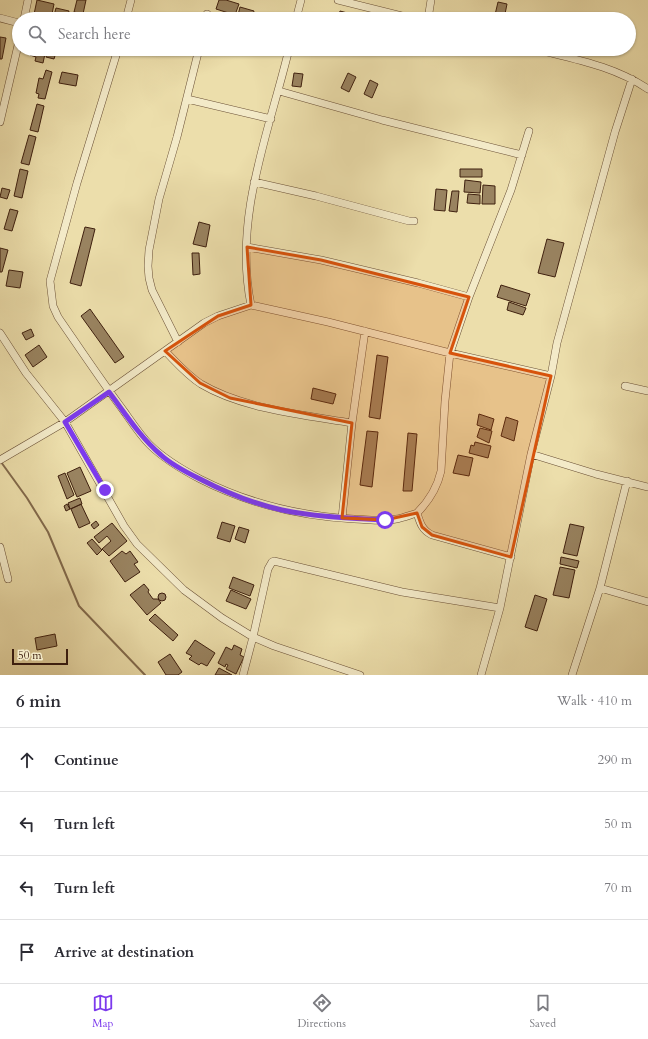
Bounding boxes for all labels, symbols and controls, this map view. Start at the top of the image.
search box [12,12,636,56]
icon: search [26,23,48,45]
text: Search here [58,24,131,44]
route end [96,481,114,499]
route start [376,511,394,529]
scale bar [12,647,68,666]
text: 50 m [18,648,42,663]
text: 6 min [16,690,61,713]
text: Walk · 410 m [557,692,632,710]
icon: ahead [16,749,38,771]
text: Continue [54,750,119,770]
text: 290 m [598,751,632,769]
icon: left [16,813,38,835]
text: Turn left [54,814,115,834]
text: 50 m [604,815,632,833]
icon: left [16,877,38,899]
text: Turn left [54,878,115,898]
text: 70 m [604,879,632,897]
icon: arrive [16,941,38,963]
text: Arrive at destination [54,942,194,962]
tab: Map [92,992,114,1031]
tab: Directions [297,992,346,1031]
tab: Saved [530,992,556,1031]

